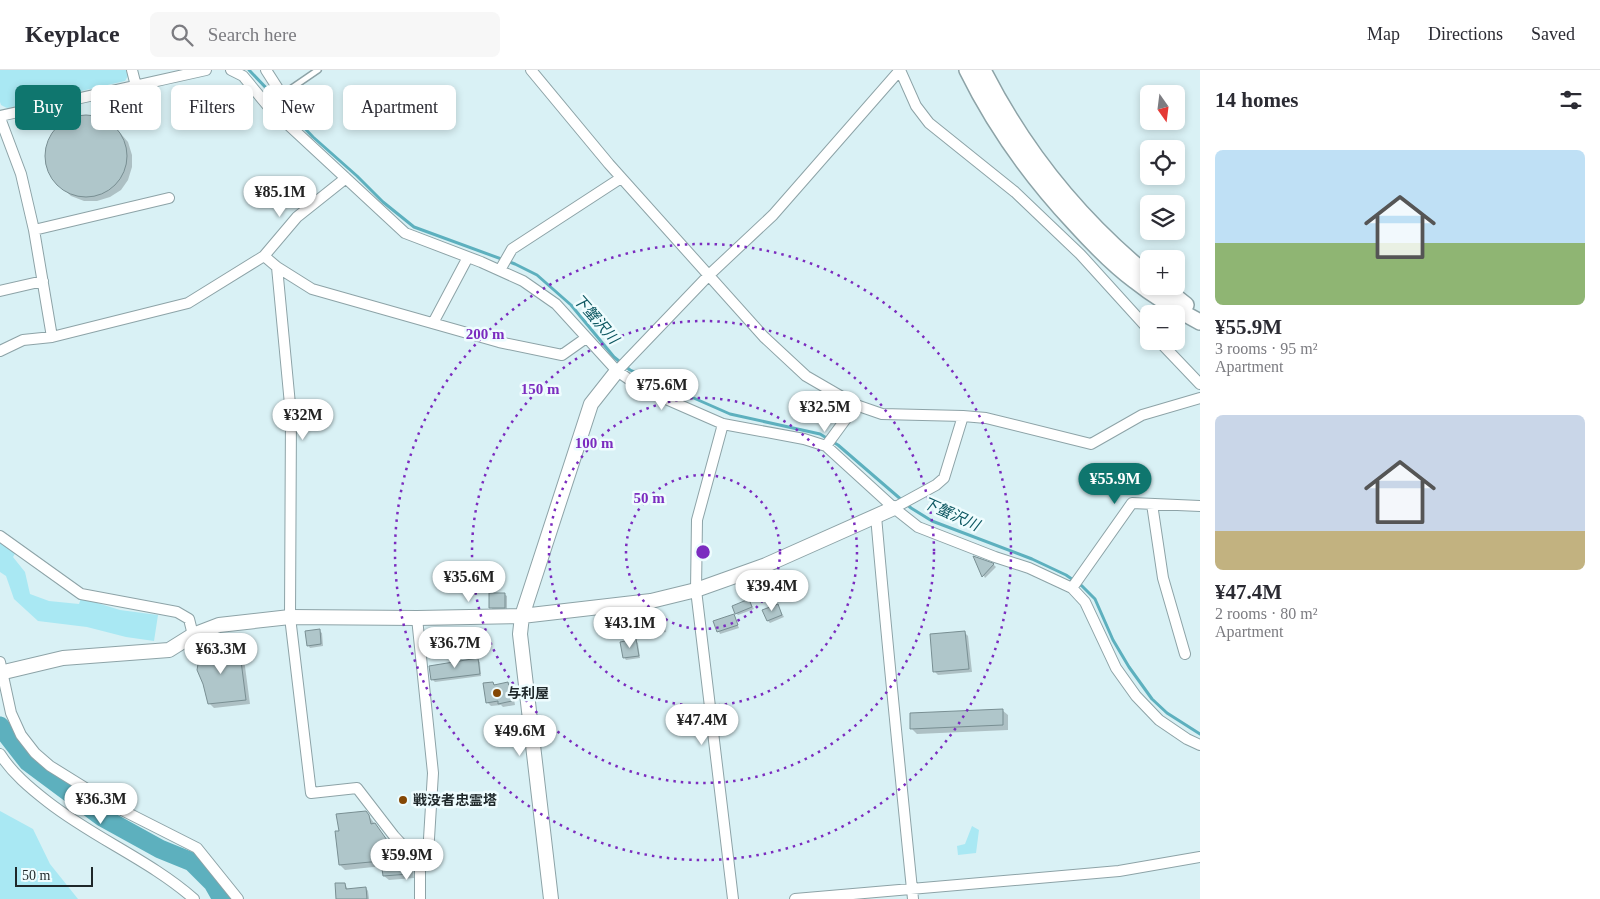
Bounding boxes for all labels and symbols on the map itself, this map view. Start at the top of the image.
north arrow [1140,85,1185,130]
pin: ¥85.1M [239,176,321,218]
water label: 下蟹沢川 [570,291,623,348]
text: 200 m [466,326,505,342]
pin: ¥75.6M [621,368,703,411]
text: 150 m [521,381,560,397]
pin: ¥32.5M [784,390,866,433]
pin: ¥32M [273,398,333,441]
text: 100 m [575,435,614,451]
pin: ¥55.9M [1074,462,1156,505]
text: 50 m [633,490,665,506]
water label: 下蟹沢川 [920,494,983,534]
centre of rings [694,543,712,561]
pin: ¥35.6M [428,560,510,603]
pin: ¥39.4M [731,570,813,612]
pin: ¥43.1M [589,606,671,649]
pin: ¥36.7M [414,626,496,669]
pin: ¥63.3M [180,632,262,675]
place label: 与利屋 [507,686,549,701]
marker: 与利屋 [491,687,503,699]
pin: ¥47.4M [661,704,743,746]
pin: ¥49.6M [479,714,561,757]
pin: ¥36.3M [60,782,142,825]
place label: 戦没者忠霊塔 [413,792,497,808]
marker: 戦没者忠霊塔 [397,794,409,806]
pin: ¥59.9M [366,838,448,881]
scale bar [15,864,92,887]

